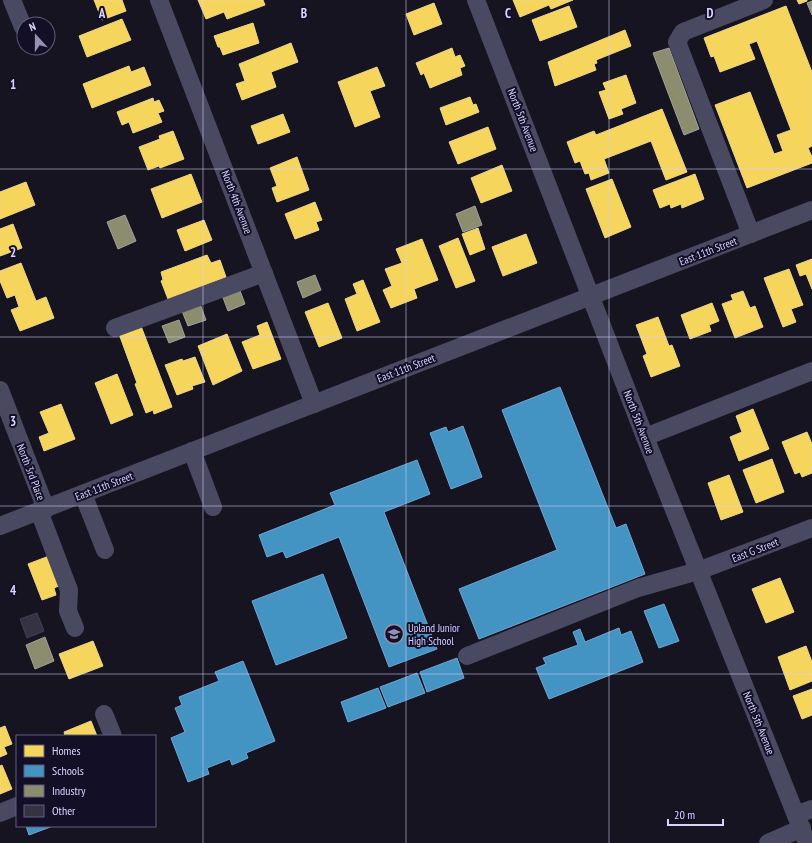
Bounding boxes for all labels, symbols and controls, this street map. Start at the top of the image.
text: A [98,5,106,22]
text: B [301,5,307,22]
text: C [505,5,511,22]
text: D [707,5,714,22]
north arrow [16,16,56,56]
text: N [27,19,38,34]
text: 1 [10,76,16,93]
street label: North 5th Avenue [504,86,542,154]
street label: North 4th Avenue [218,168,256,236]
street label: East 11th Street [677,234,739,268]
text: 2 [10,244,16,261]
street label: East 11th Street [375,351,437,385]
street label: North 5th Avenue [620,388,658,456]
text: 3 [10,413,16,430]
street label: North 3rd Place [14,442,48,503]
street label: East 11th Street [73,469,135,503]
street label: East G Street [730,535,780,565]
text: 4 [10,582,17,599]
place label: Upland Junior High School [408,621,460,648]
school or university icon: Upland Junior High School [383,623,405,645]
street label: North 5th Avenue [740,689,778,757]
legend [16,735,156,827]
text: Homes [52,743,80,758]
text: Schools [52,763,84,778]
text: Industry [52,783,86,798]
scale bar [668,801,723,827]
text: Other [52,803,76,818]
text: 20 m [674,807,695,822]

